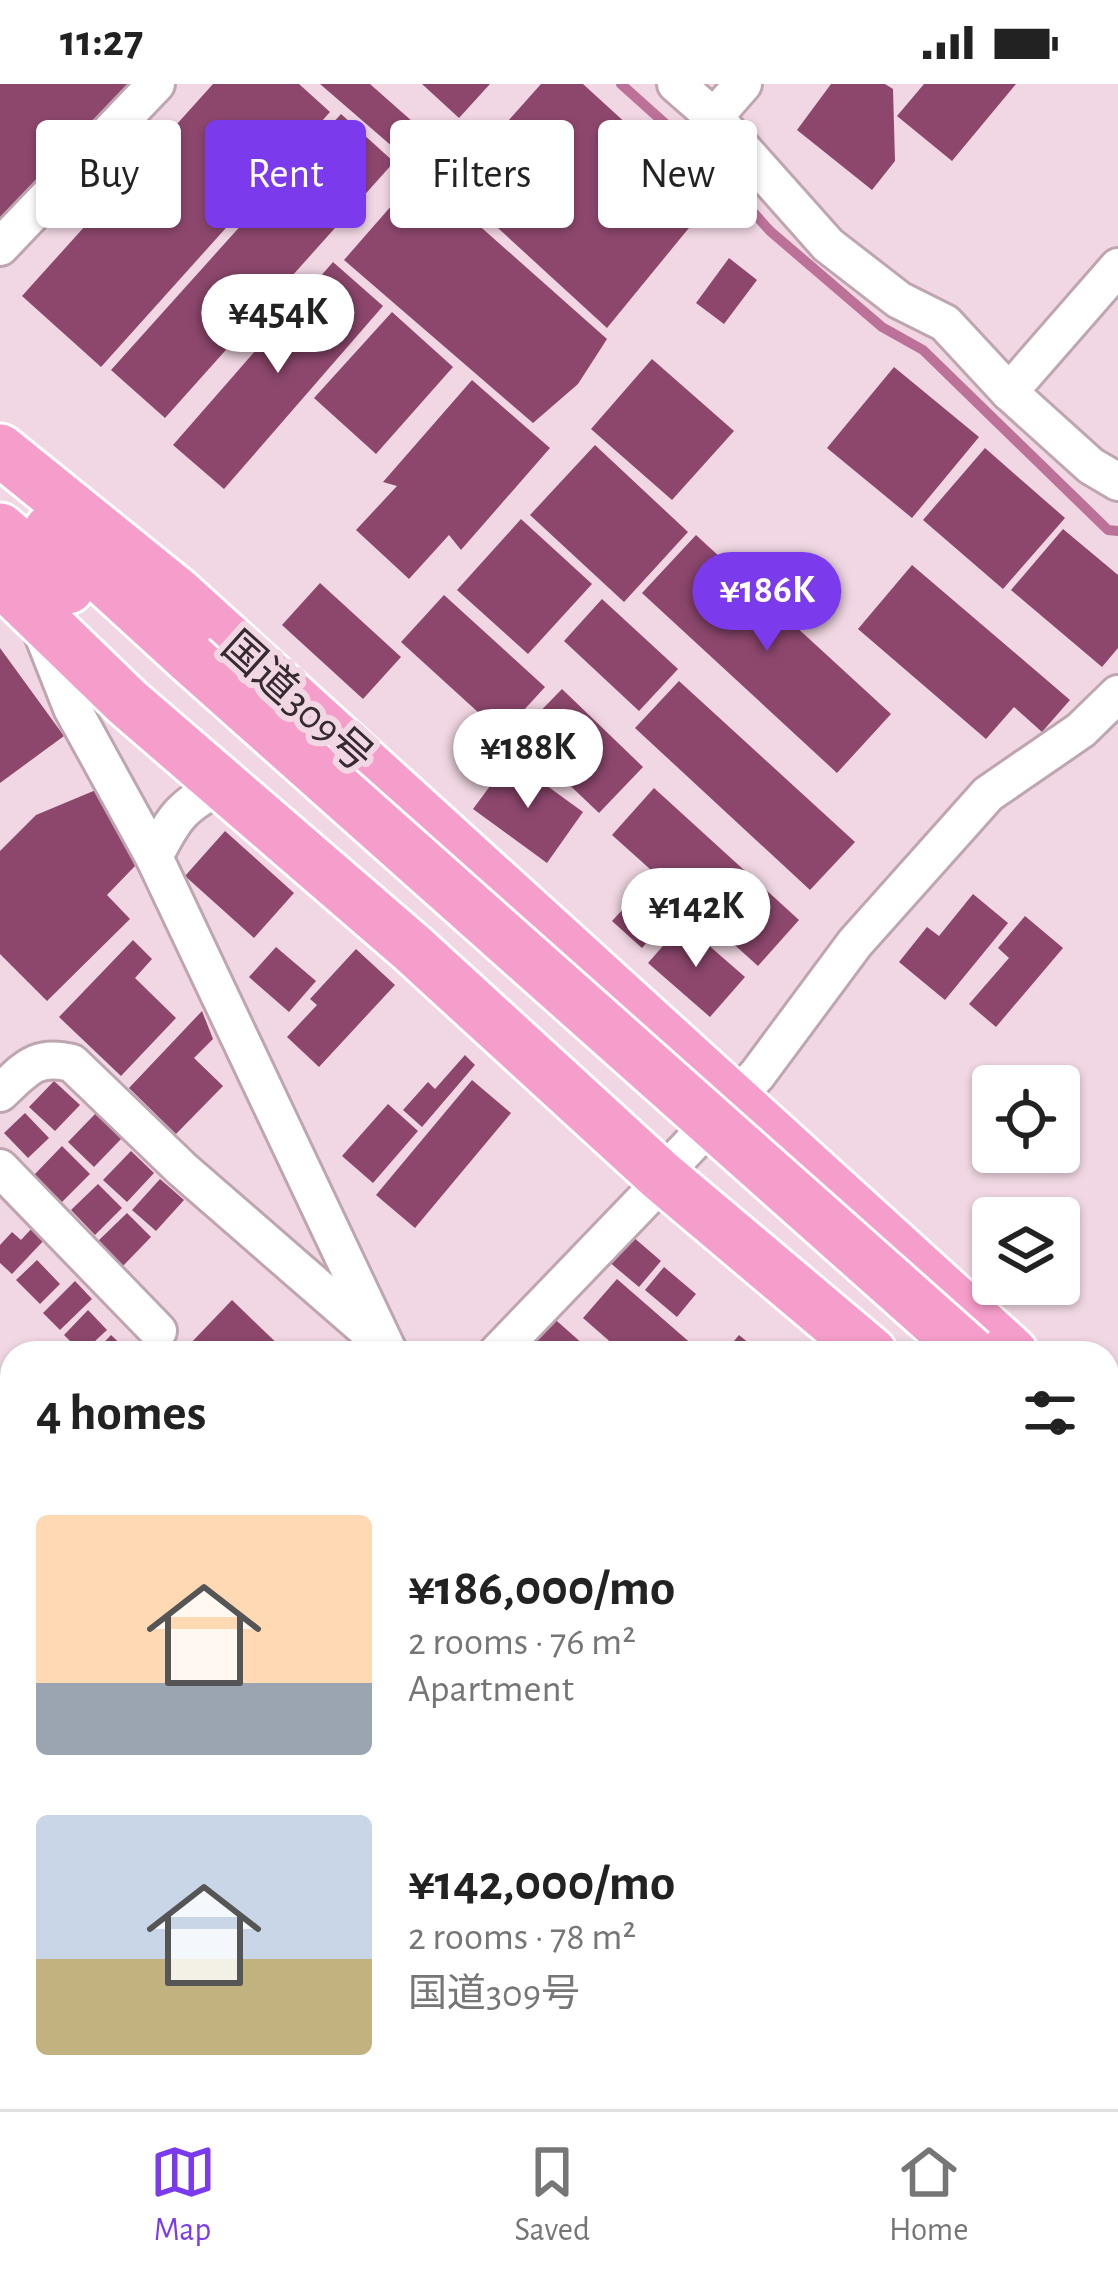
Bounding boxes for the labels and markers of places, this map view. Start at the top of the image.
pin: ¥454K [194,274,362,376]
pin: ¥186K [683,552,851,654]
pin: ¥188K [444,709,612,811]
pin: ¥142K [612,868,780,970]

